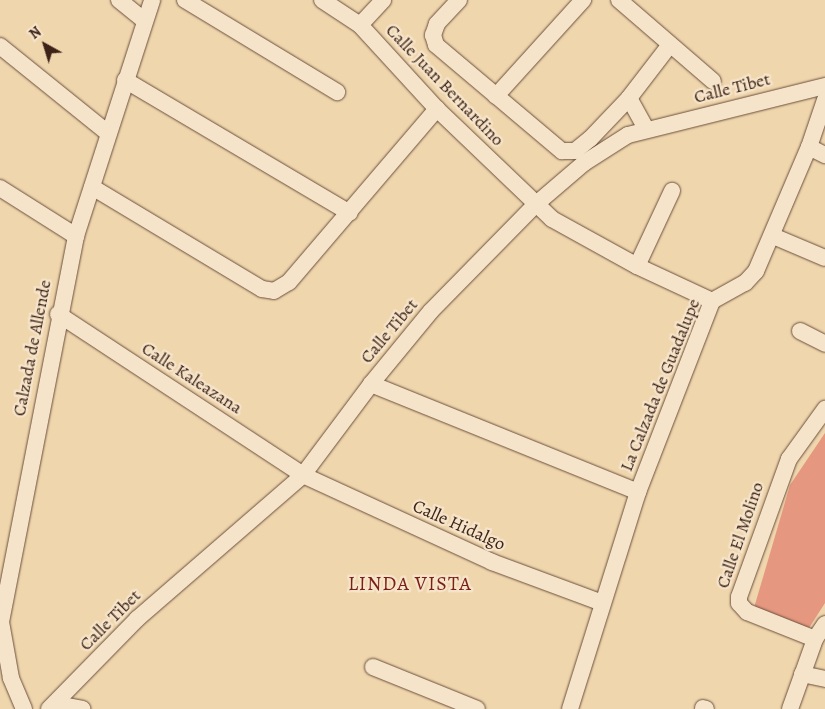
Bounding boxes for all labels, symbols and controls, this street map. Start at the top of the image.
north arrow [20,20,70,70]
street label: Calle Juan Bernardino [381,20,509,150]
text: N [25,22,45,44]
street label: Calle Tibet [692,68,772,108]
street label: Calzada de Allende [8,278,56,418]
street label: Calle Tibet [356,294,422,368]
street label: La Calzada de Guadalupe [615,296,705,474]
street label: Calle Kaleazana [138,338,246,418]
street label: Calle El Molino [712,479,768,591]
street label: Calle Hidalgo [409,495,509,555]
district label: LINDA VISTA [347,571,473,595]
street label: Calle Tibet [75,585,145,655]

